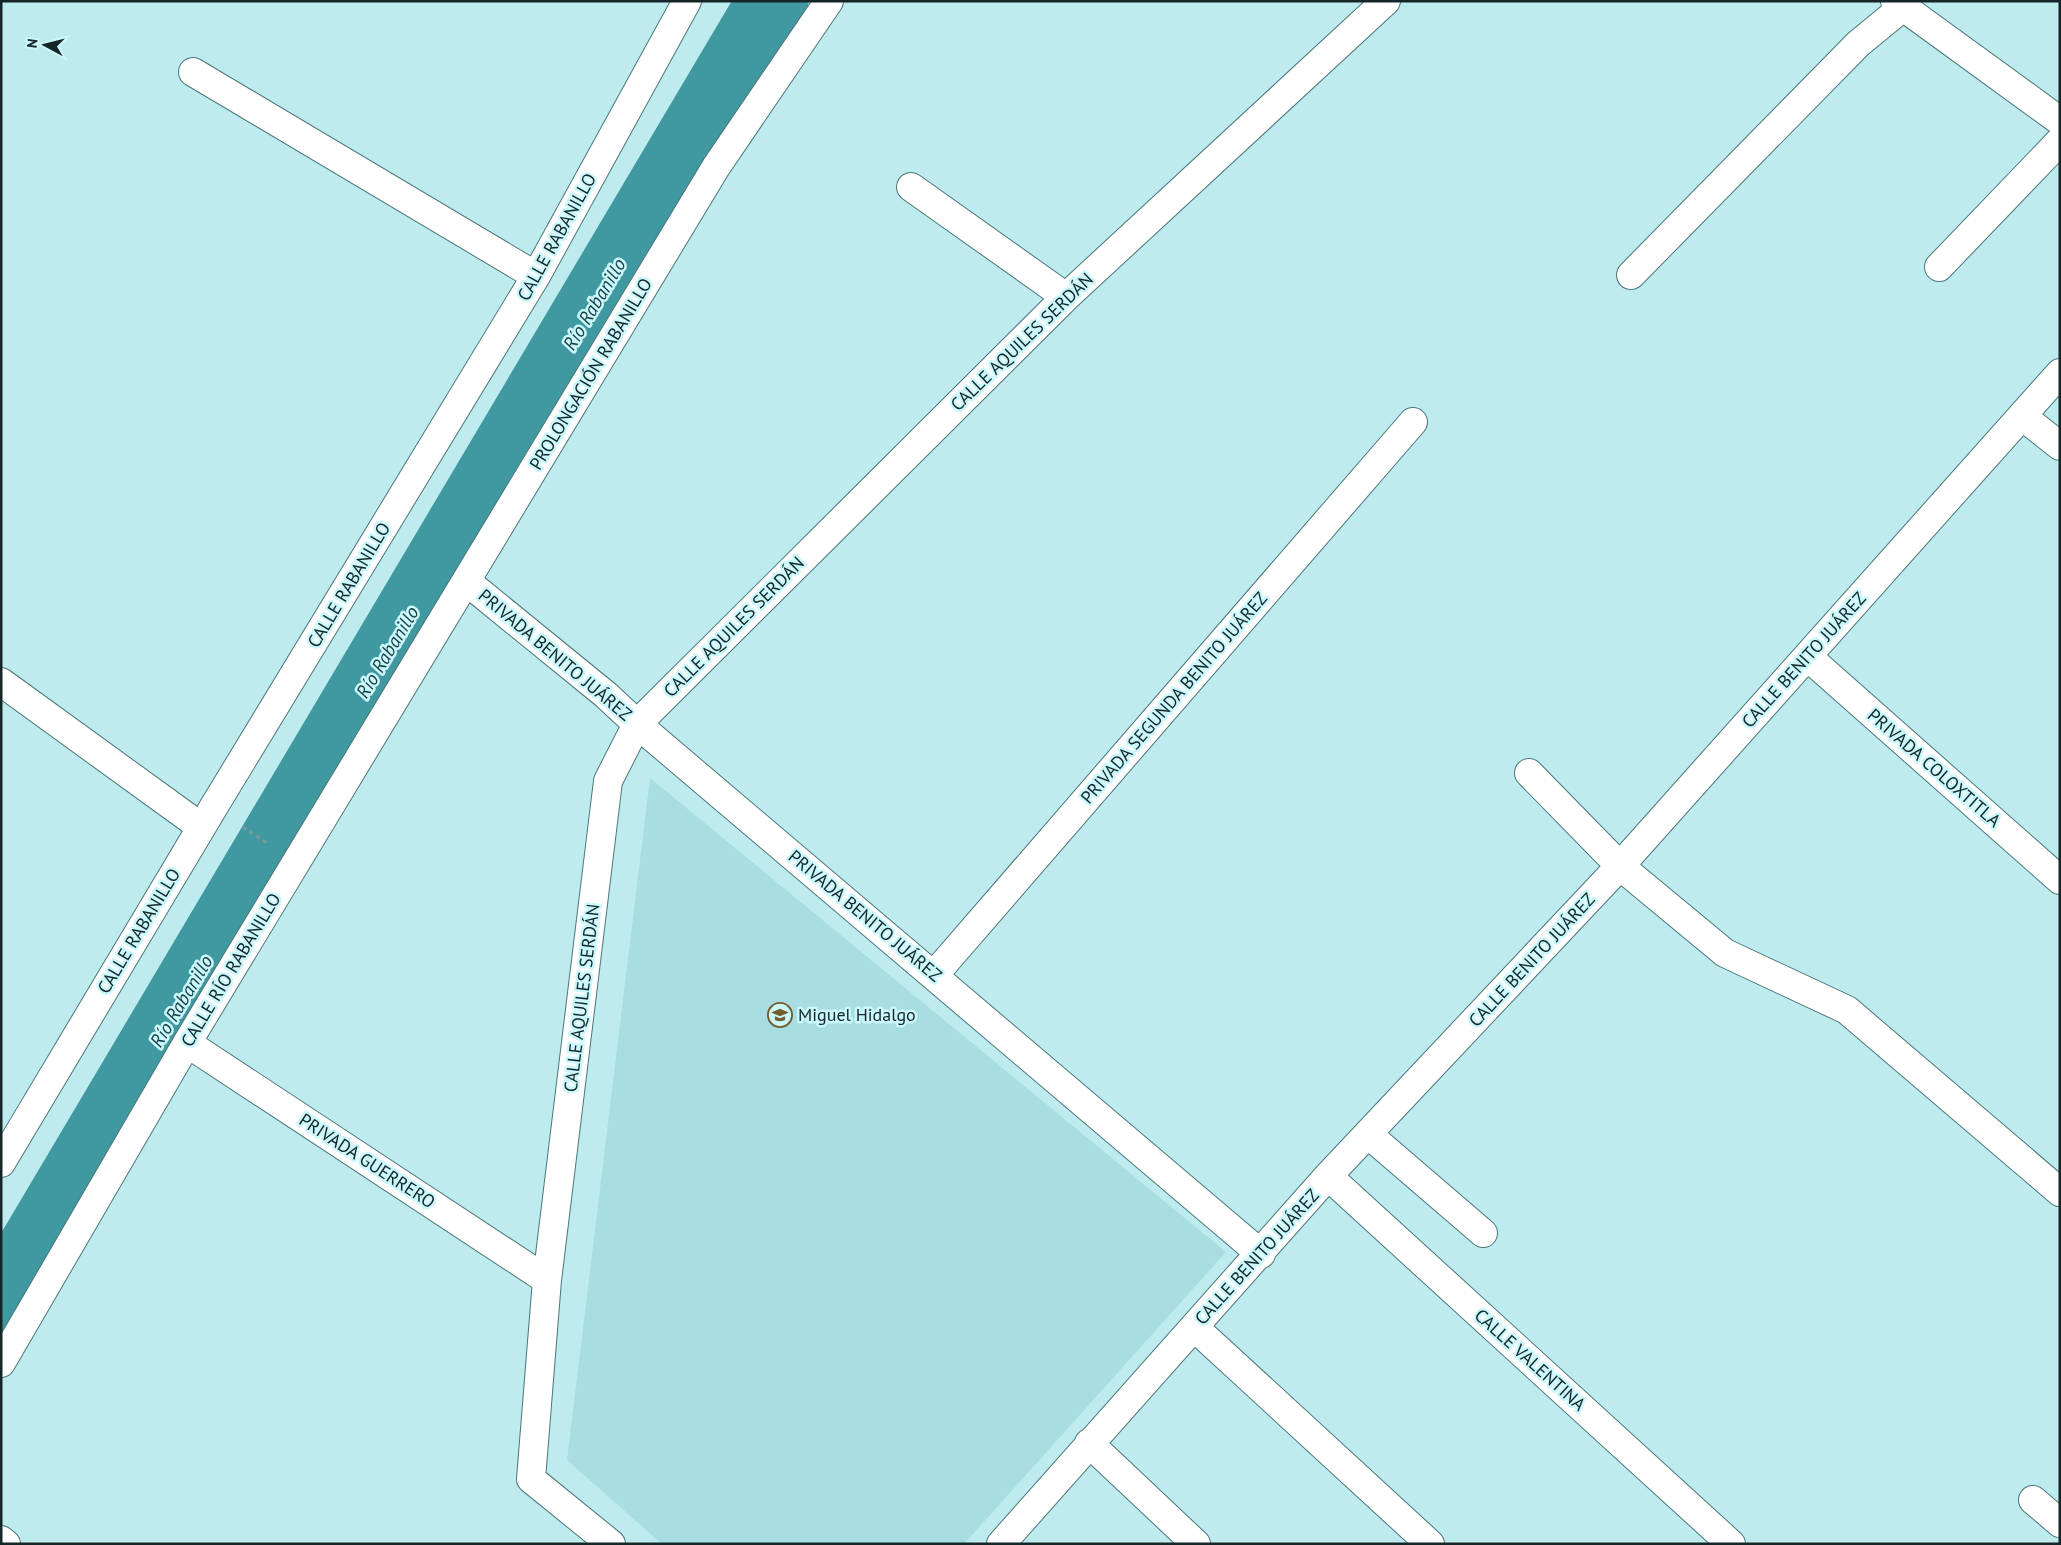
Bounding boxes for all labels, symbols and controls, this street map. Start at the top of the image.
north arrow [20,20,70,70]
text: N [23,38,42,49]
street label: CALLE RABANILLO [512,169,601,305]
water label: Río Rabanillo [557,254,631,354]
street label: CALLE AQUILES SERDÁN [946,268,1098,416]
street label: PROLONGACIÓN RABANILLO [524,274,657,474]
street label: CALLE RABANILLO [302,518,395,652]
street label: CALLE AQUILES SERDÁN [659,552,809,702]
street label: PRIVADA BENITO JUÁREZ [474,584,637,726]
street label: PRIVADA SEGUNDA BENITO JUÁREZ [1075,587,1272,808]
street label: CALLE BENITO JUÁREZ [1737,587,1871,732]
water label: Río Rabanillo [350,602,424,702]
street label: PRIVADA COLOXTITLA [1863,703,2006,832]
street label: PRIVADA BENITO JUÁREZ [784,845,947,987]
street label: CALLE RABANILLO [92,864,185,998]
street label: CALLE BENITO JUÁREZ [1464,888,1600,1031]
street label: CALLE RÍO RABANILLO [176,889,286,1051]
street label: CALLE AQUILES SERDÁN [559,903,604,1093]
water label: Río Rabanillo [144,951,218,1051]
school or university icon: Miguel Hidalgo [767,1002,793,1028]
place label: Miguel Hidalgo [798,1003,916,1026]
street label: PRIVADA GUERRERO [295,1108,440,1213]
street label: CALLE BENITO JUÁREZ [1190,1184,1324,1329]
street label: CALLE VALENTINA [1470,1304,1591,1416]

